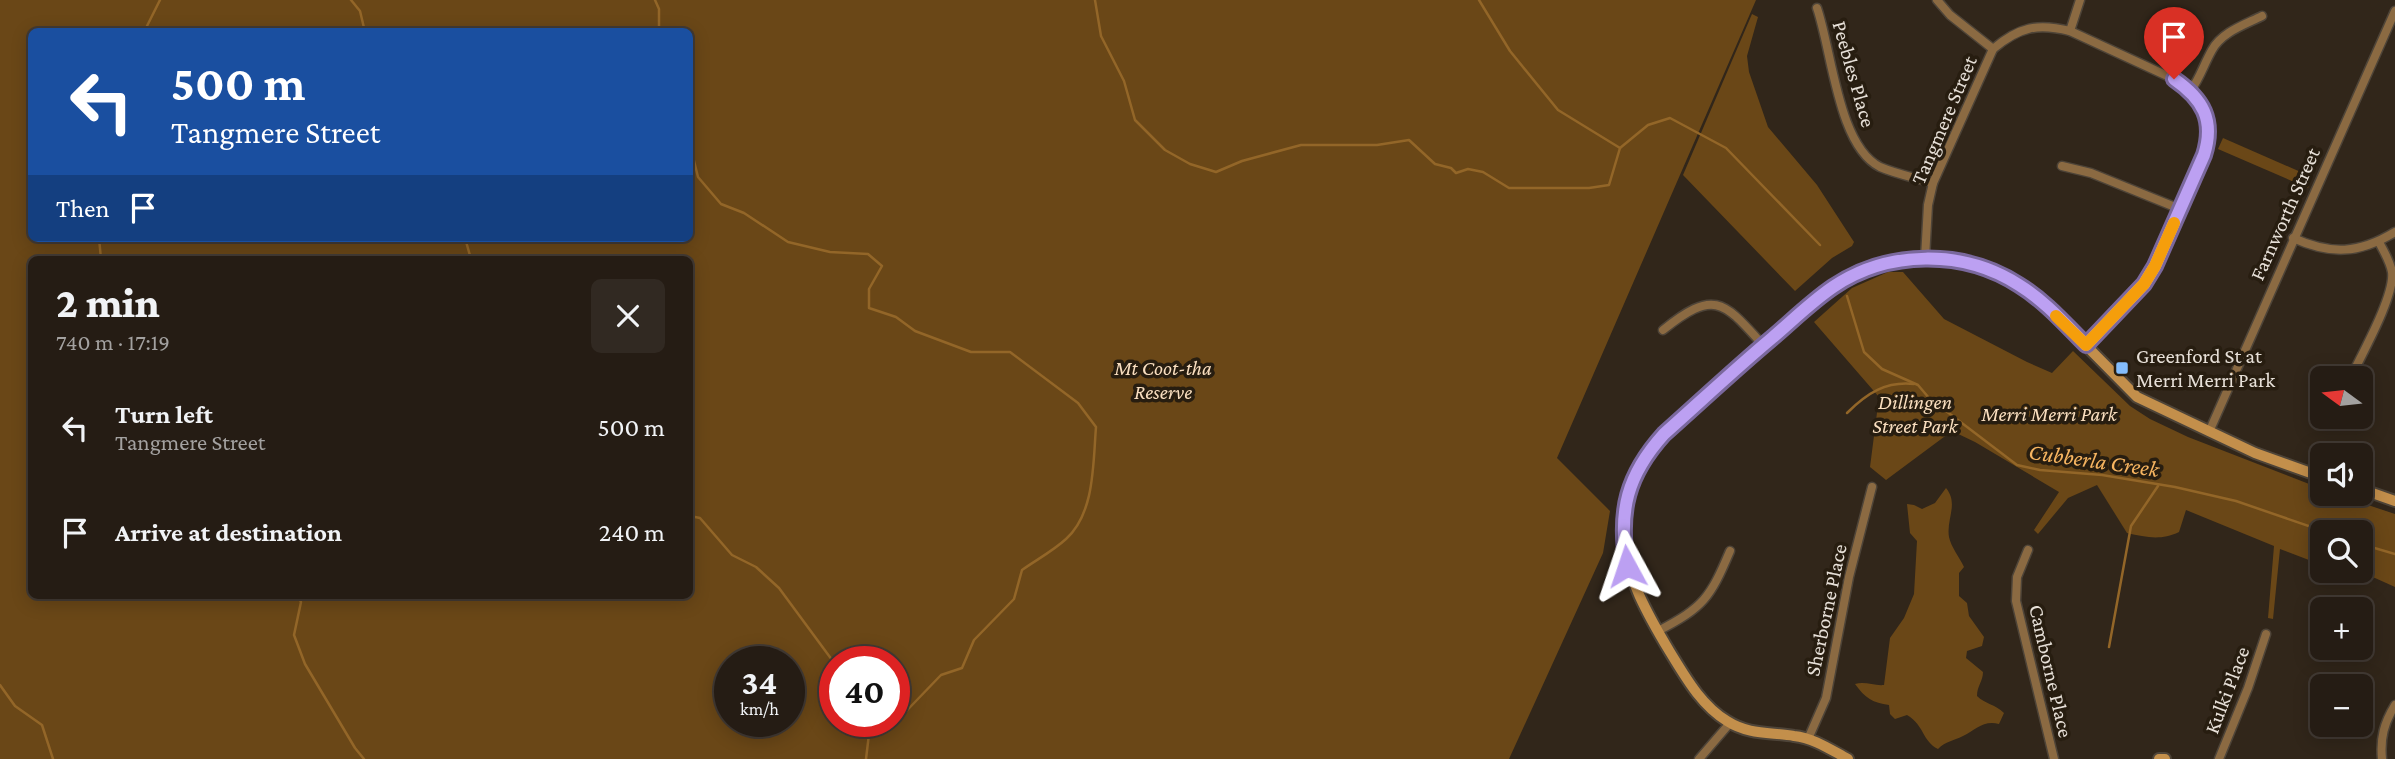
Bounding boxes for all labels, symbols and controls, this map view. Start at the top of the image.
pin [2144,7,2204,79]
street label: Peebles Place [1827,18,1881,130]
icon: arrive [2155,18,2193,56]
street label: Tangmere Street [1906,51,1982,188]
icon: left [56,56,147,147]
text: 500 m [171,56,305,111]
text: Tangmere Street [171,114,380,150]
street label: Farnworth Street [2245,143,2325,284]
icon: arrive [124,189,162,227]
text: Then [56,194,110,223]
text: 2 min [56,279,160,326]
button: close [591,279,665,353]
text: 740 m · 17:19 [56,329,170,355]
place label: Greenford St at Merri Merri Park [2136,344,2275,392]
park label: Mt Coot-tha Reserve [1113,356,1212,404]
marker: Greenford St at Merri Merri Park [2114,360,2130,376]
north arrow [2310,366,2373,429]
map controls [2310,366,2373,737]
park label: Dillingen Street Park [1872,390,1958,438]
text: Turn left [115,400,213,429]
park label: Merri Merri Park [1980,402,2118,426]
icon: left [56,409,94,447]
text: 500 m [598,413,665,442]
text: Tangmere Street [115,429,265,455]
water label: Cubberla Creek [2027,438,2162,482]
button: sound [2310,443,2373,506]
icon: arrive [56,514,94,552]
text: Arrive at destination [115,518,342,547]
text: 240 m [599,518,665,547]
button: search [2310,520,2373,583]
position arrow [1590,529,1664,603]
street label: Sherborne Place [1800,542,1852,678]
button: + [2310,597,2373,660]
street label: Camborne Place [2024,602,2078,740]
street label: Kulki Place [2199,643,2255,737]
speed limit sign: 40 [819,646,910,737]
text: 34 [742,663,777,702]
button: − [2310,674,2373,737]
text: km/h [740,699,779,719]

